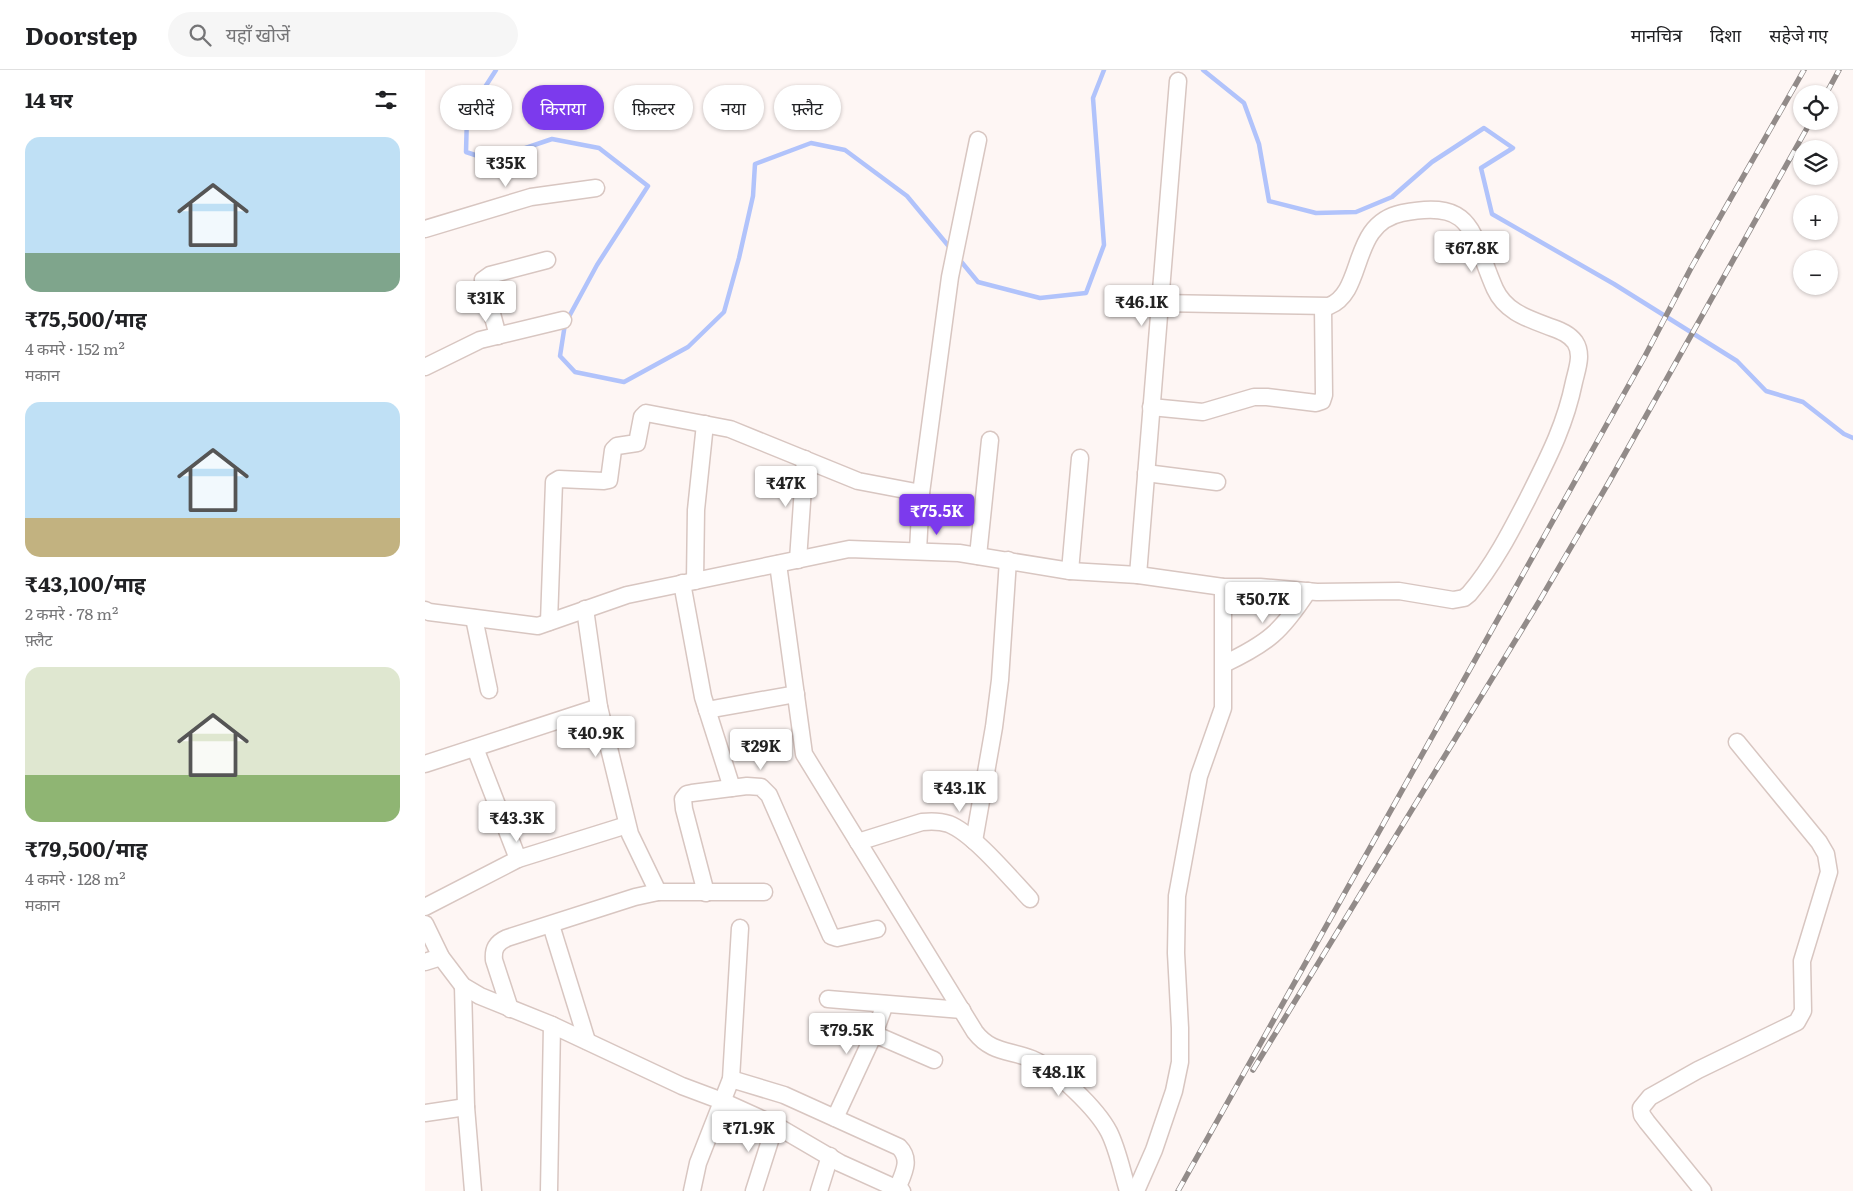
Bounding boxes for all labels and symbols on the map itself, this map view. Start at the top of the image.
pin: ₹35K [476,146,536,188]
pin: ₹67.8K [1431,230,1513,273]
pin: ₹31K [456,280,516,323]
pin: ₹46.1K [1101,284,1183,327]
pin: ₹47K [756,466,816,508]
pin: ₹75.5K [896,494,978,536]
pin: ₹50.7K [1222,582,1304,624]
pin: ₹40.9K [555,716,637,758]
pin: ₹29K [731,728,791,771]
pin: ₹43.1K [919,770,1001,813]
pin: ₹43.3K [476,800,558,843]
pin: ₹79.5K [806,1012,888,1055]
pin: ₹48.1K [1018,1054,1100,1097]
pin: ₹71.9K [708,1110,790,1153]

